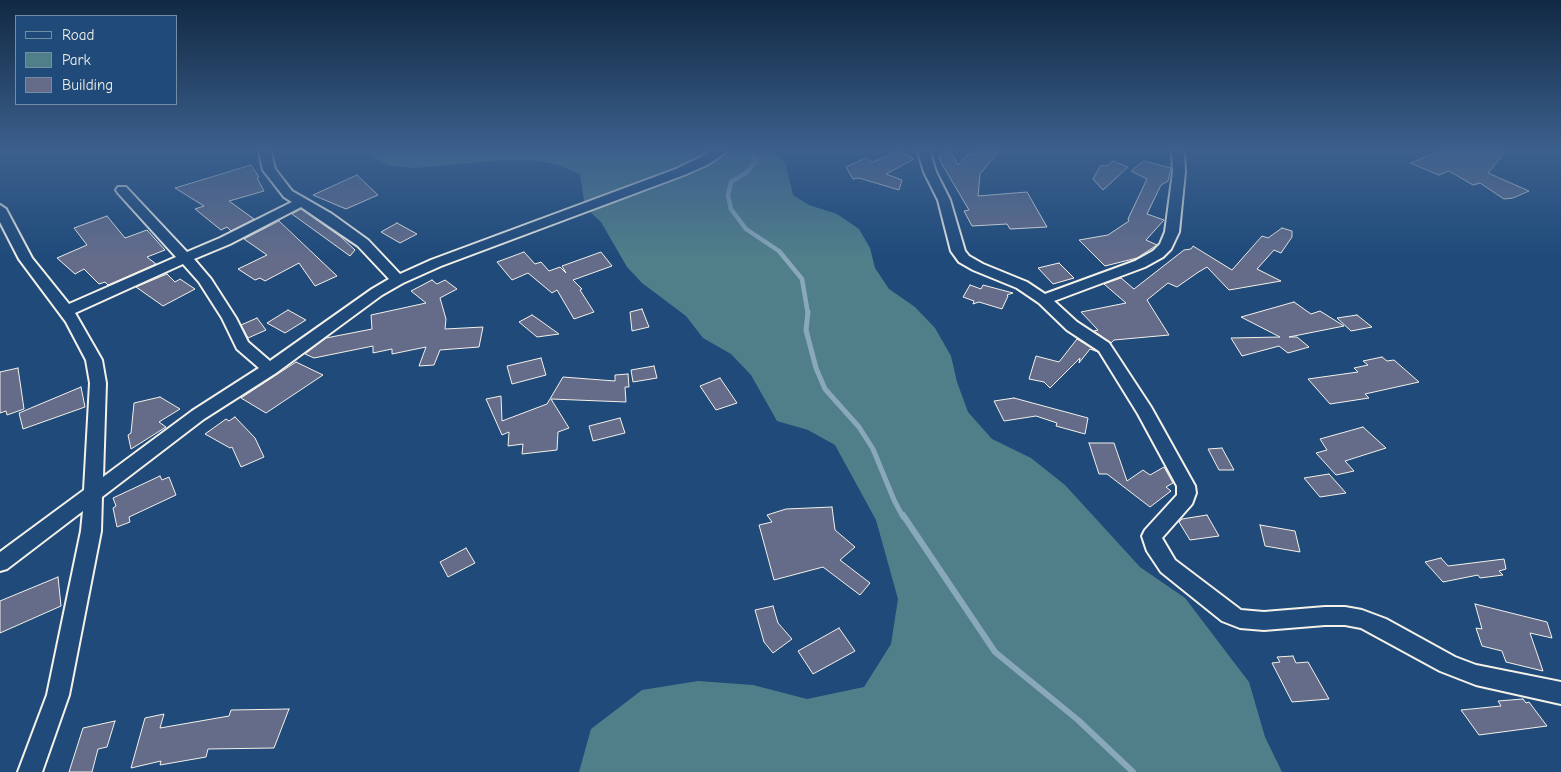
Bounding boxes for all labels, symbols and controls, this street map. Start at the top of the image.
legend [15,15,178,105]
text: Road [62,26,94,44]
text: Park [62,51,91,69]
text: Building [62,76,113,94]

